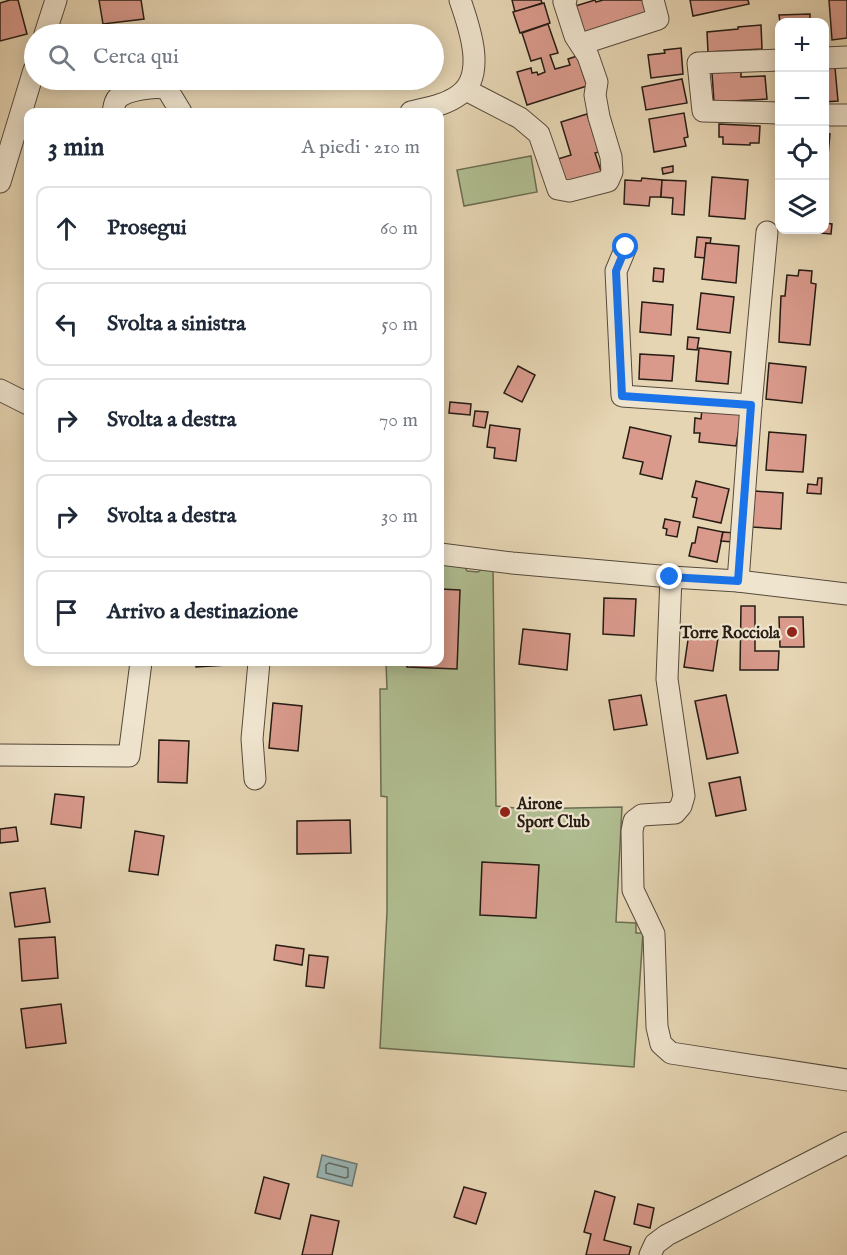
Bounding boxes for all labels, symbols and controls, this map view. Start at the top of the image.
map controls [775,18,829,234]
button: + [775,18,829,72]
search box [24,24,444,90]
icon: search [45,41,78,74]
text: Cerca qui [93,43,179,71]
button: − [775,72,829,126]
button: locate [775,126,829,180]
text: 3 min [48,131,104,164]
text: A piedi · 210 m [301,135,420,160]
button: layers [775,180,829,234]
icon: ahead [50,212,83,245]
text: Prosegui [107,214,187,242]
text: 60 m [380,216,418,241]
route start [612,233,638,259]
icon: left [50,308,83,341]
text: Svolta a sinistra [107,310,246,338]
text: 50 m [381,312,418,337]
icon: right [50,404,83,437]
text: Svolta a destra [107,406,236,434]
text: 70 m [379,408,418,433]
icon: right [50,500,83,533]
text: Svolta a destra [107,502,236,530]
text: 30 m [381,504,418,529]
route end [656,563,682,589]
icon: arrive [50,596,83,629]
text: Arrivo a destinazione [107,598,298,626]
place label: Torre Rocciola [679,624,781,644]
marker: Torre Rocciola [785,625,799,639]
place label: Airone Sport Club [516,795,590,833]
marker: Airone Sport Club [498,805,512,819]

